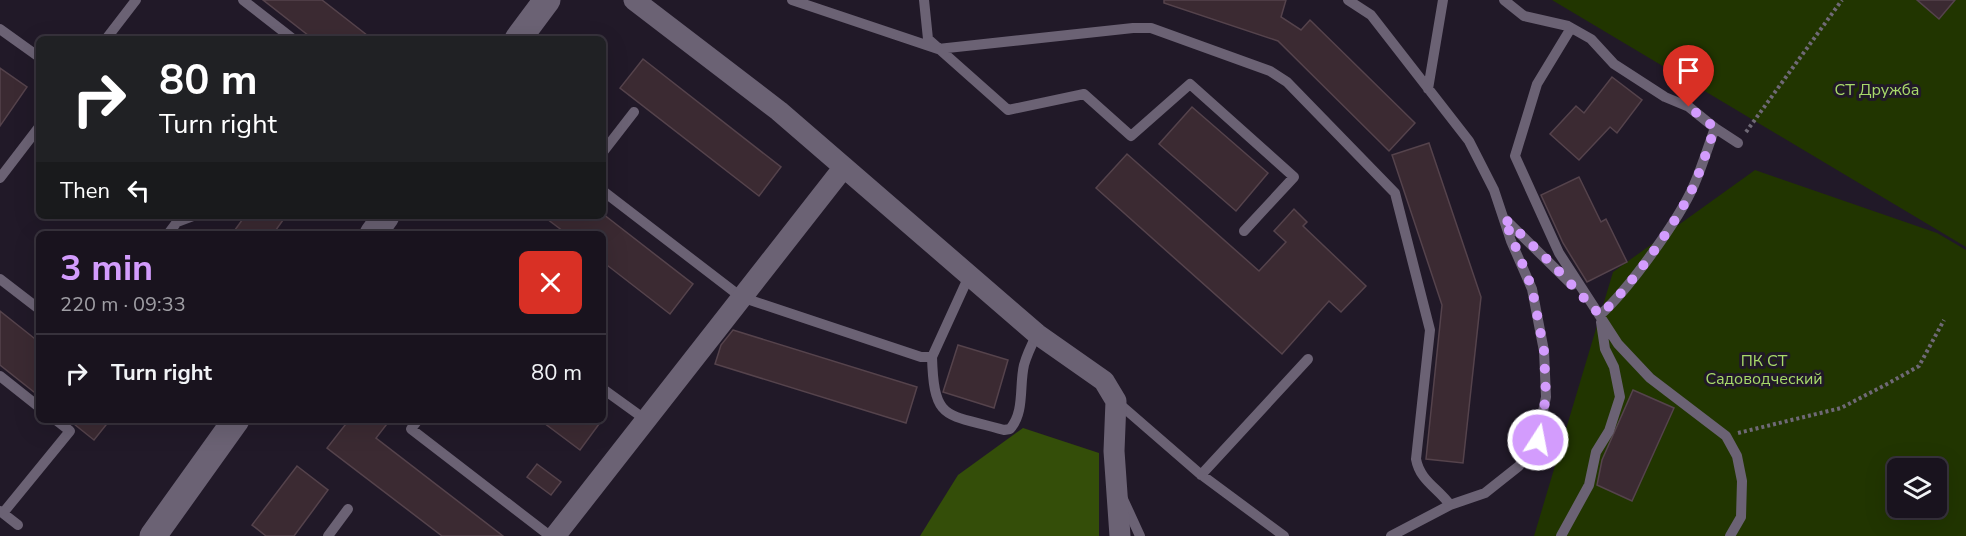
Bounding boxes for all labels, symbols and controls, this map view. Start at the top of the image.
pin [1663,45,1714,107]
text: 80 m [159,52,258,109]
icon: arrive [1672,54,1705,87]
icon: right [60,60,138,138]
park label: СТ Дружба [1835,79,1919,101]
text: Turn right [159,106,277,143]
icon: left [122,174,155,207]
text: Then [60,176,110,206]
text: 3 min [60,244,153,293]
button: close [519,251,582,314]
text: 220 m · 09:33 [60,291,186,318]
park label: ПК СТ Садоводческий [1705,350,1823,390]
icon: right [60,357,93,390]
text: Turn right [111,358,212,388]
text: 80 m [531,358,582,388]
position arrow [1506,408,1570,472]
map controls [1887,458,1947,518]
button: layers [1887,458,1947,518]

